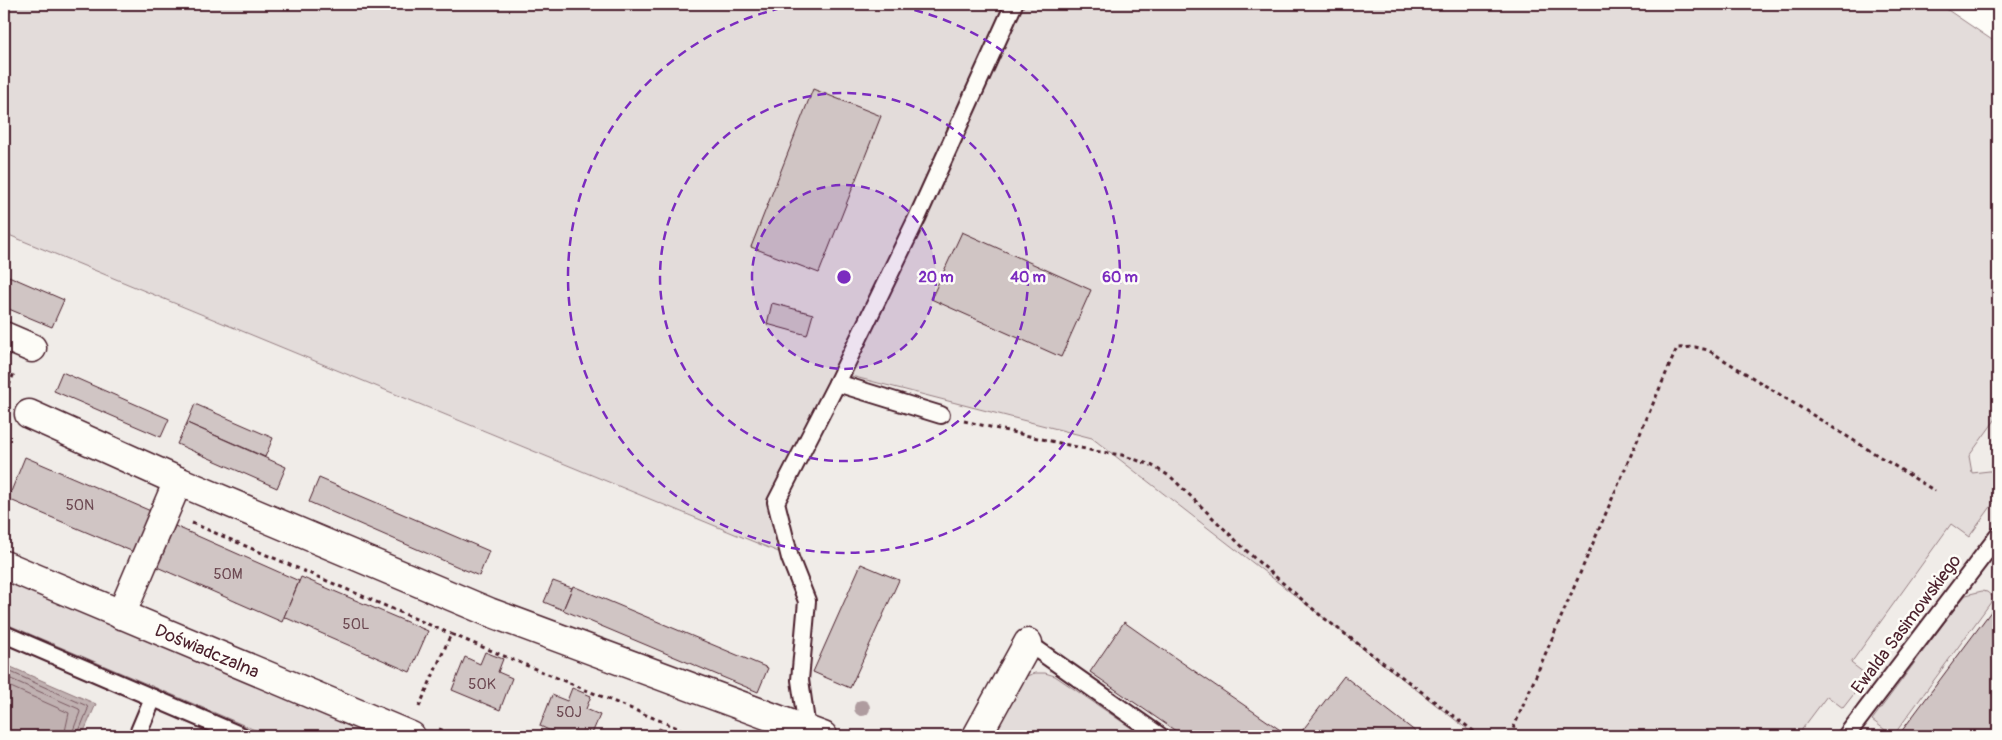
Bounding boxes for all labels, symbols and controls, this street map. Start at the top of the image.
centre of rings [835,268,853,286]
text: 20 m [918,268,954,287]
text: 40 m [1010,268,1046,287]
text: 60 m [1102,268,1138,287]
house number: 50N [66,496,94,515]
street label: Ewalda Sasimowskiego [1846,550,1967,699]
house number: 50M [213,565,243,584]
house number: 50L [343,615,369,634]
street label: Doświadczalna [151,619,263,684]
house number: 50K [468,675,496,694]
house number: 50J [556,703,582,722]

